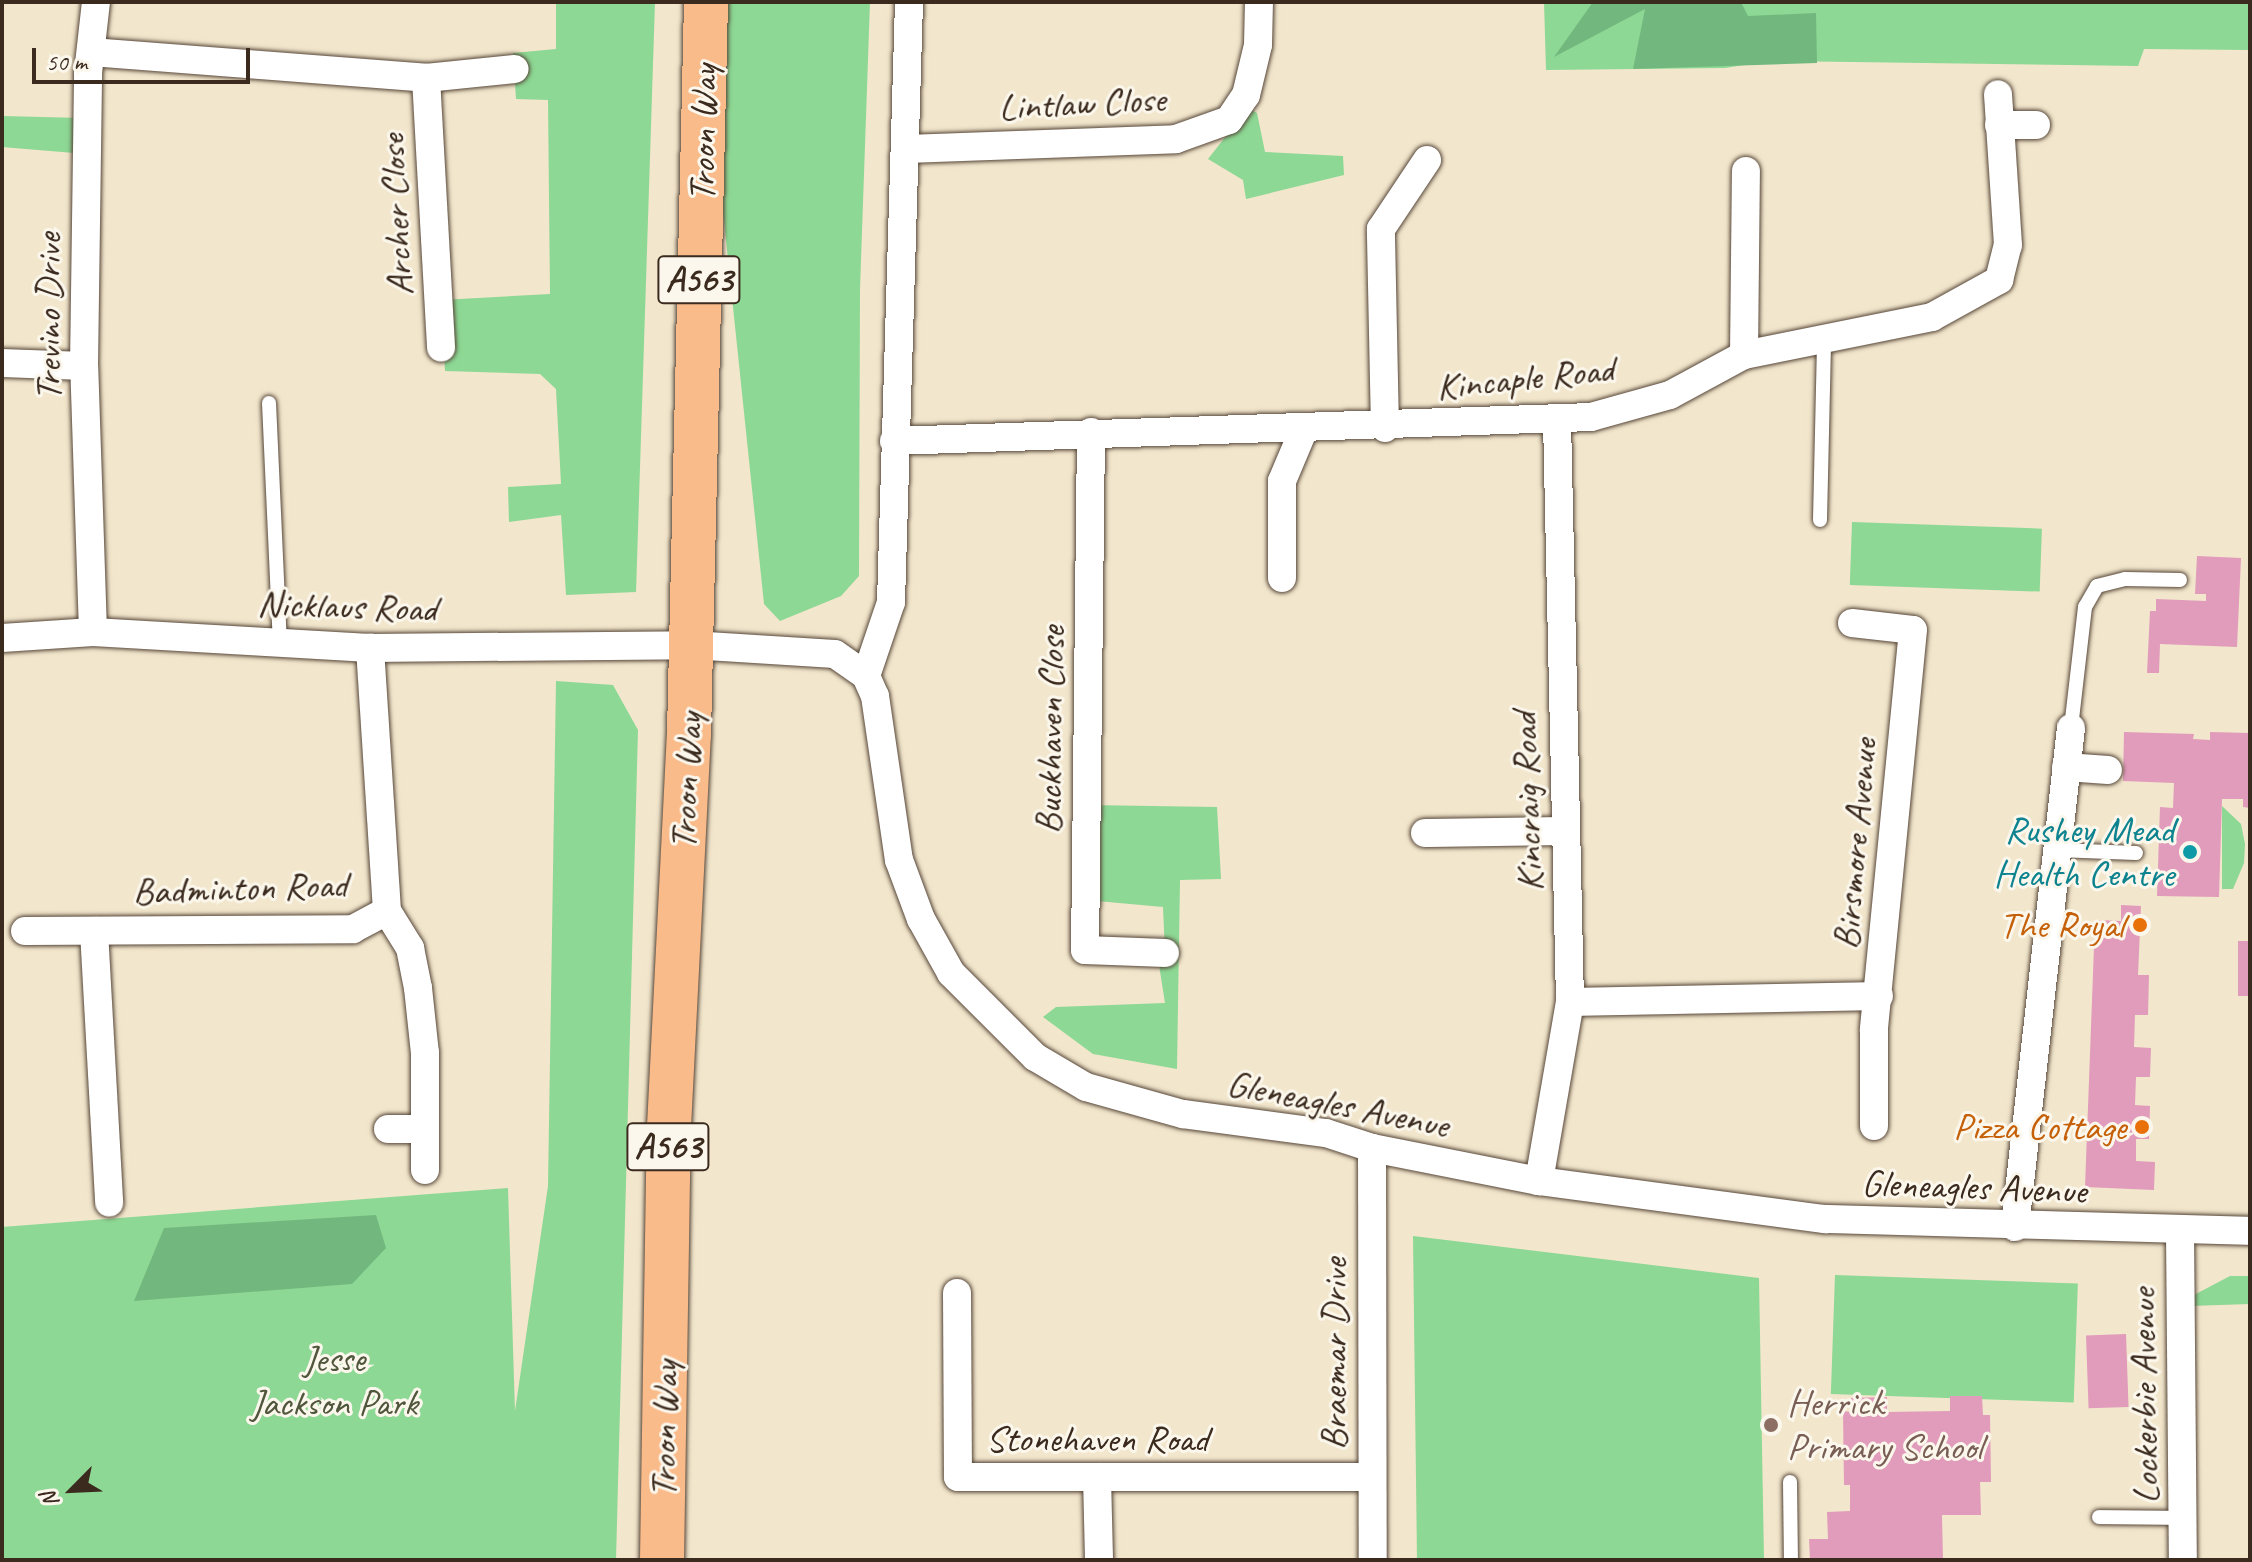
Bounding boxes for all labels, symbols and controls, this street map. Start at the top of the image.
scale bar [36,32,254,82]
text: 50 m [46,47,87,77]
street label: Troon Way [679,64,727,202]
street label: Lintlaw Close [997,76,1167,130]
street label: Archer Close [369,133,423,297]
street label: Trevino Drive [25,233,71,401]
road number: A563 [657,248,741,312]
street label: Kincaple Road [1434,346,1616,410]
street label: Nicklaus Road [257,580,437,632]
street label: Buckhaven Close [1025,626,1075,834]
street label: Troon Way [660,711,712,851]
street label: Kincraig Road [1501,712,1553,892]
street label: Birsmore Avenue [1823,737,1887,951]
place label: Rushey Mead Health Centre [1994,807,2174,896]
marker: Rushey Mead Health Centre [2181,843,2199,861]
street label: Badminton Road [132,861,348,915]
place label: The Royal [1999,902,2124,948]
marker: The Royal [2131,916,2149,934]
street label: Gleneagles Avenue [1223,1060,1453,1148]
place label: Pizza Cottage [1955,1104,2126,1150]
road number: A563 [626,1115,710,1179]
marker: Pizza Cottage [2133,1118,2151,1136]
street label: Gleneagles Avenue [1861,1160,2087,1214]
street label: Braemar Drive [1311,1258,1357,1450]
street label: Lockerbie Avenue [2119,1288,2169,1504]
park label: Jesse Jackson Park [250,1336,418,1426]
street label: Troon Way [640,1360,688,1498]
place label: Herrick Primary School [1787,1380,1982,1470]
street label: Stonehaven Road [986,1416,1208,1462]
marker: Herrick Primary School [1762,1416,1780,1434]
north arrow [32,1450,112,1530]
text: N [35,1488,66,1512]

